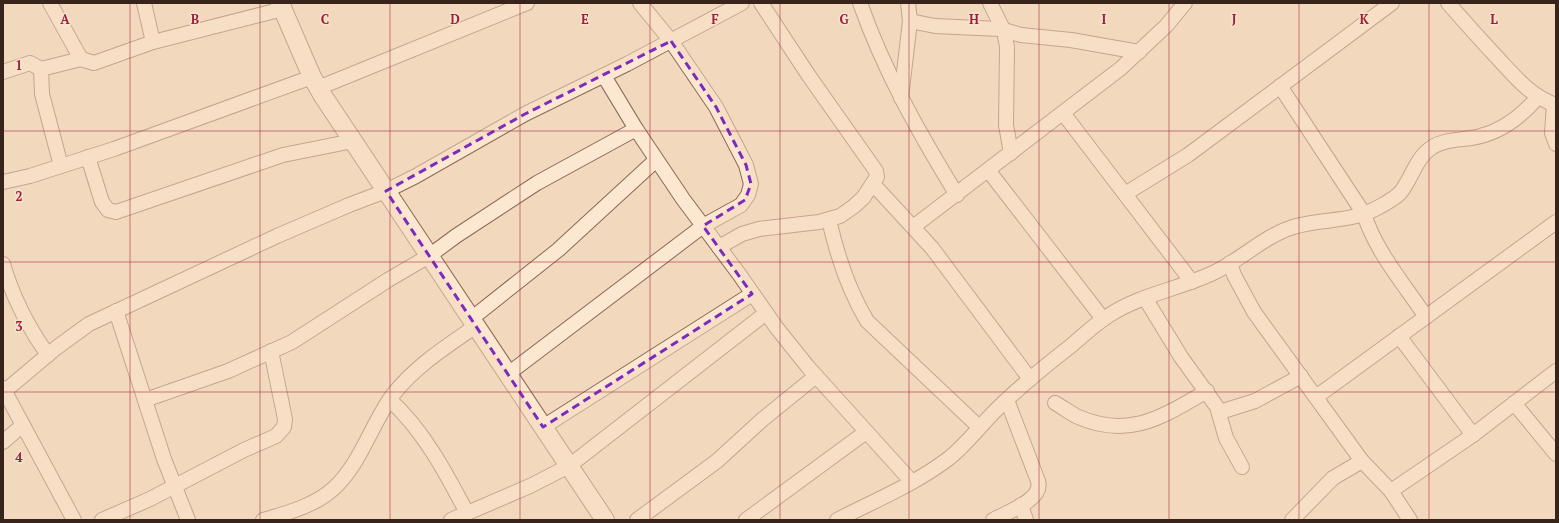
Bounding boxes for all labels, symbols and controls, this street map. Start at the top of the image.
text: A [60,10,70,28]
text: B [191,10,199,28]
text: C [321,10,329,28]
text: D [450,10,460,28]
text: E [581,10,589,28]
text: F [711,10,719,28]
text: G [839,10,849,28]
text: H [969,10,979,28]
text: I [1102,10,1107,28]
text: J [1232,10,1237,28]
text: K [1359,10,1369,28]
text: L [1490,10,1498,28]
text: 1 [15,56,23,74]
text: 2 [15,187,23,205]
text: 3 [15,317,23,335]
text: 4 [15,448,23,466]

